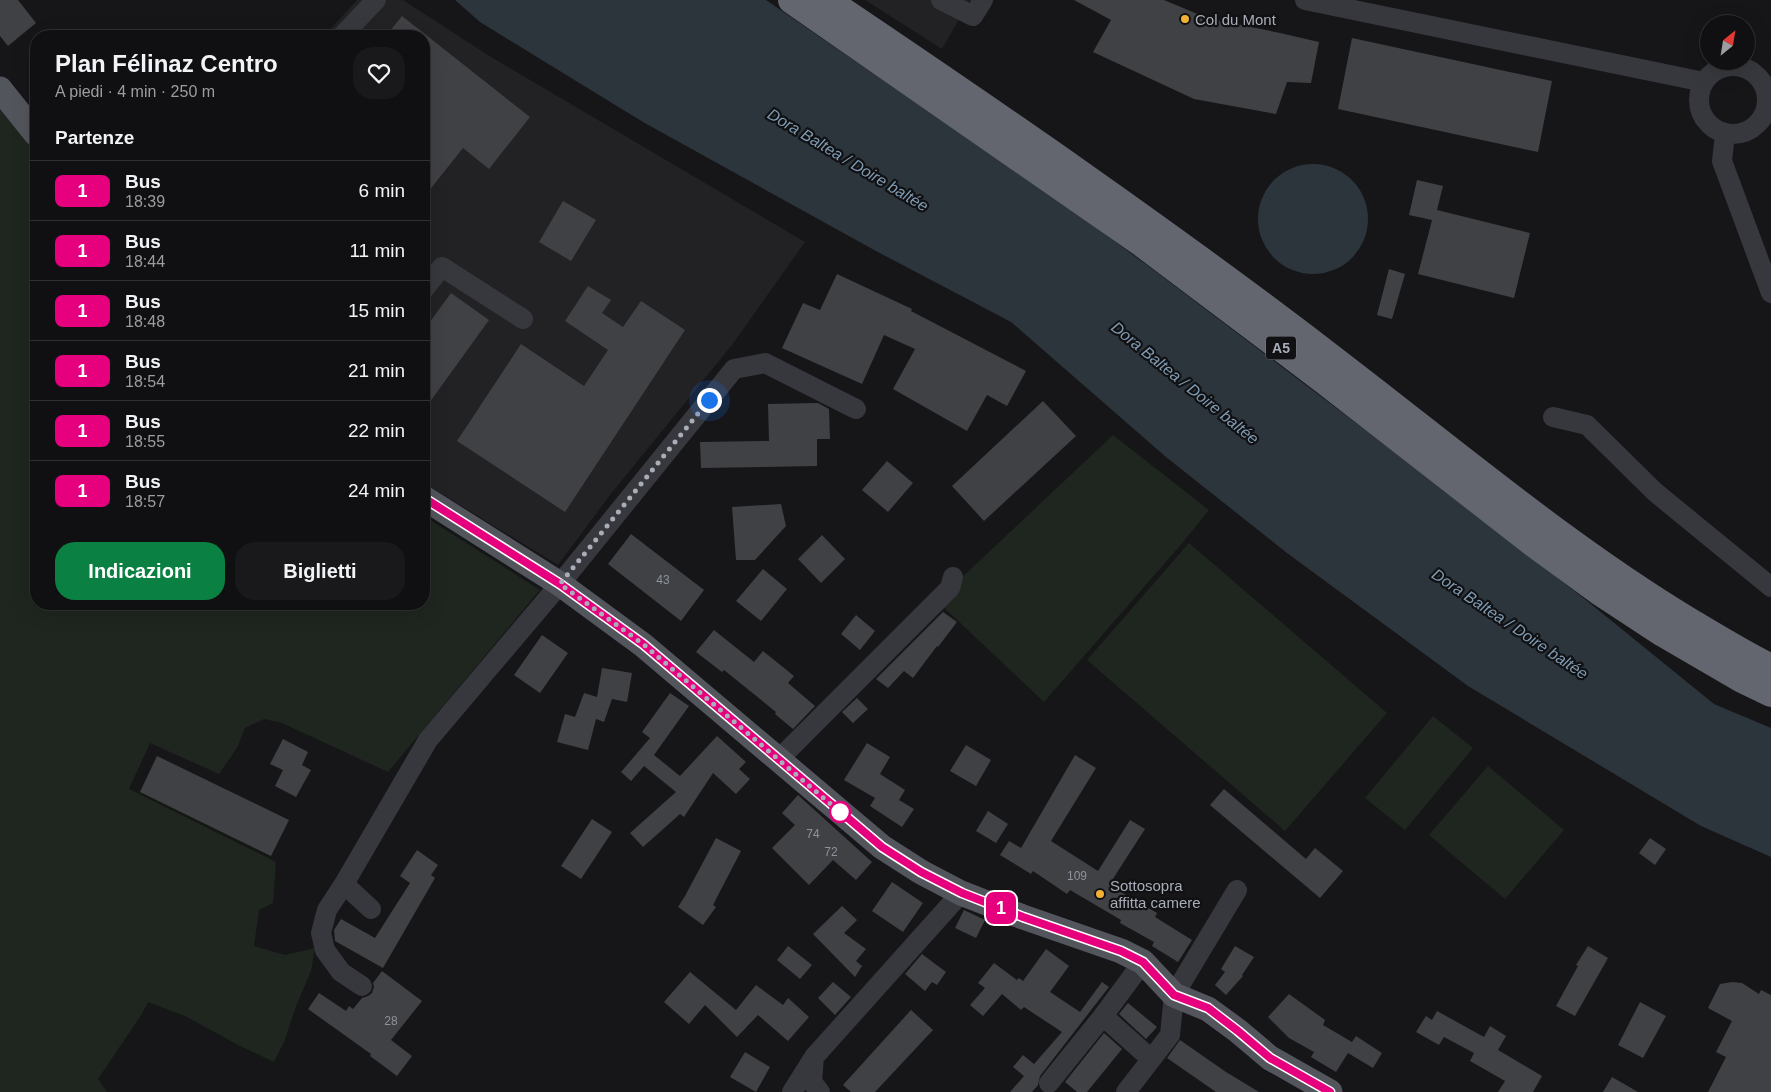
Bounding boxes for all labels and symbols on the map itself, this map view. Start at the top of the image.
place label: Col du Mont [1195,11,1277,28]
marker: Col du Mont [1179,13,1191,25]
north arrow [1700,15,1755,70]
water label: Dora Baltea / Doire baltée [765,105,931,215]
water label: Dora Baltea / Doire baltée [1108,318,1262,448]
road number: A5 [1266,336,1296,359]
your location [697,388,722,413]
water label: Dora Baltea / Doire baltée [1429,565,1591,683]
house number: 43 [656,573,670,587]
unlabelled marker [829,801,851,823]
house number: 74 [806,827,820,841]
house number: 72 [824,845,838,859]
house number: 109 [1067,869,1087,883]
place label: Sottosopra affitta camere [1110,877,1201,911]
marker: Sottosopra affitta camere [1094,888,1106,900]
line badge: 1 [985,892,1017,924]
house number: 28 [384,1014,398,1028]

